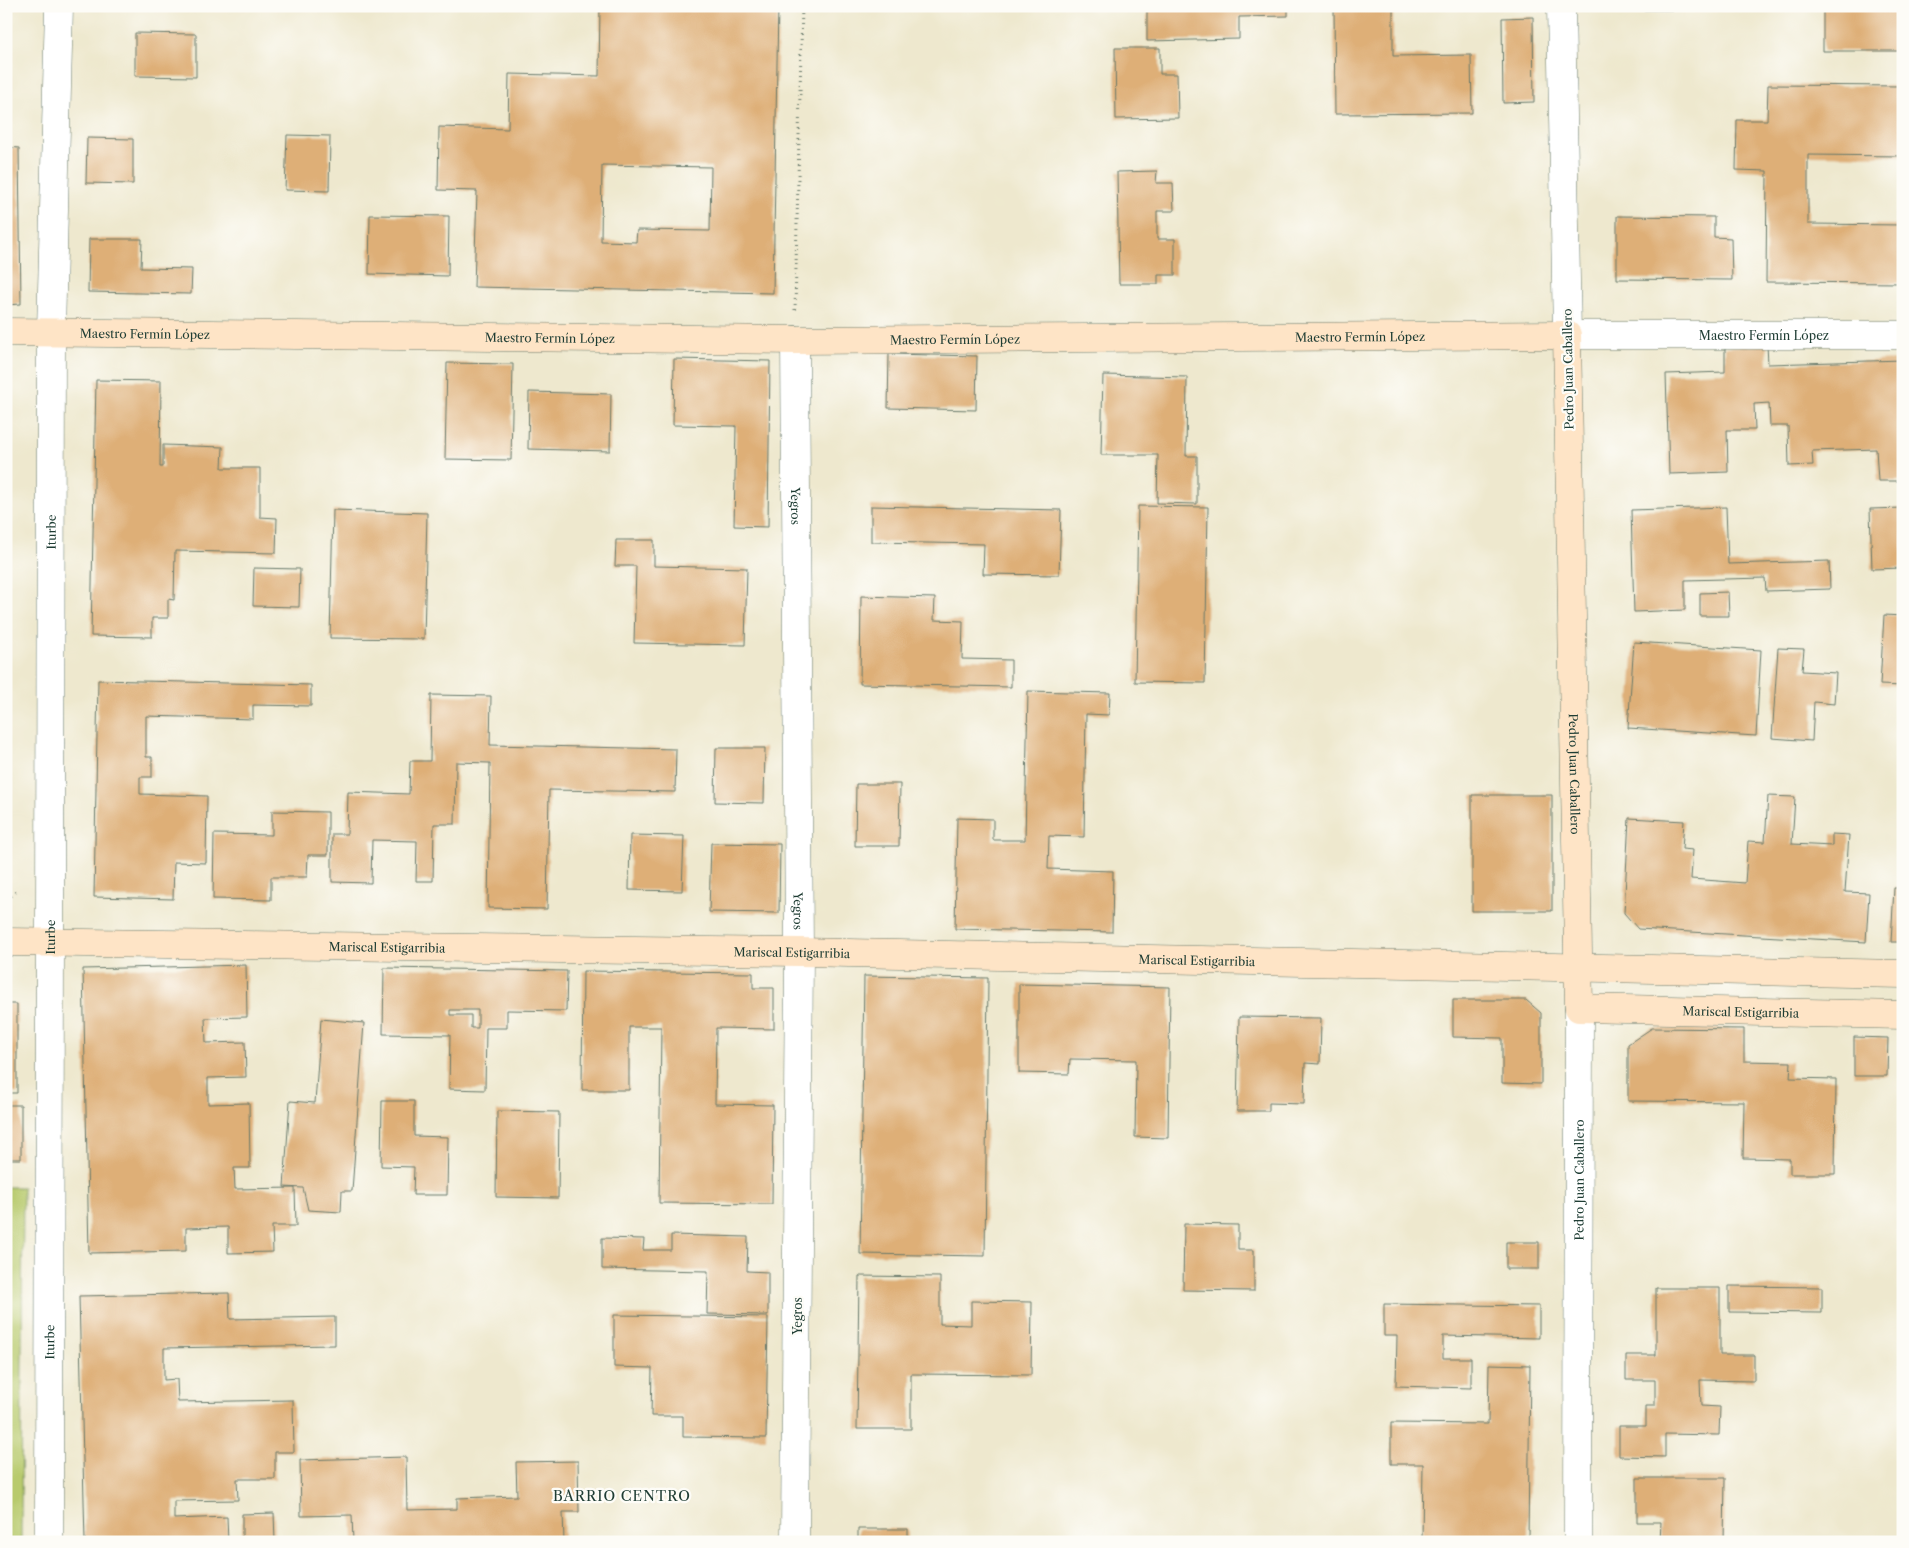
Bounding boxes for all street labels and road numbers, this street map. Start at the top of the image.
street label: Pedro Juan Caballero [1559,308,1577,430]
street label: Maestro Fermín López [80,325,210,342]
street label: Maestro Fermín López [1295,328,1425,344]
street label: Maestro Fermín López [1699,328,1829,343]
street label: Maestro Fermín López [485,329,615,346]
street label: Maestro Fermín López [890,331,1020,347]
street label: Yegros [788,486,804,525]
street label: Iturbe [43,514,58,550]
street label: Pedro Juan Caballero [1566,713,1583,835]
street label: Yegros [791,891,806,930]
street label: Iturbe [42,919,58,955]
street label: Mariscal Estigarribia [328,939,446,955]
street label: Mariscal Estigarribia [733,944,851,961]
street label: Mariscal Estigarribia [1138,951,1256,969]
street label: Mariscal Estigarribia [1682,1003,1800,1020]
street label: Pedro Juan Caballero [1571,1119,1586,1241]
street label: Yegros [790,1297,805,1336]
street label: Iturbe [42,1324,57,1360]

